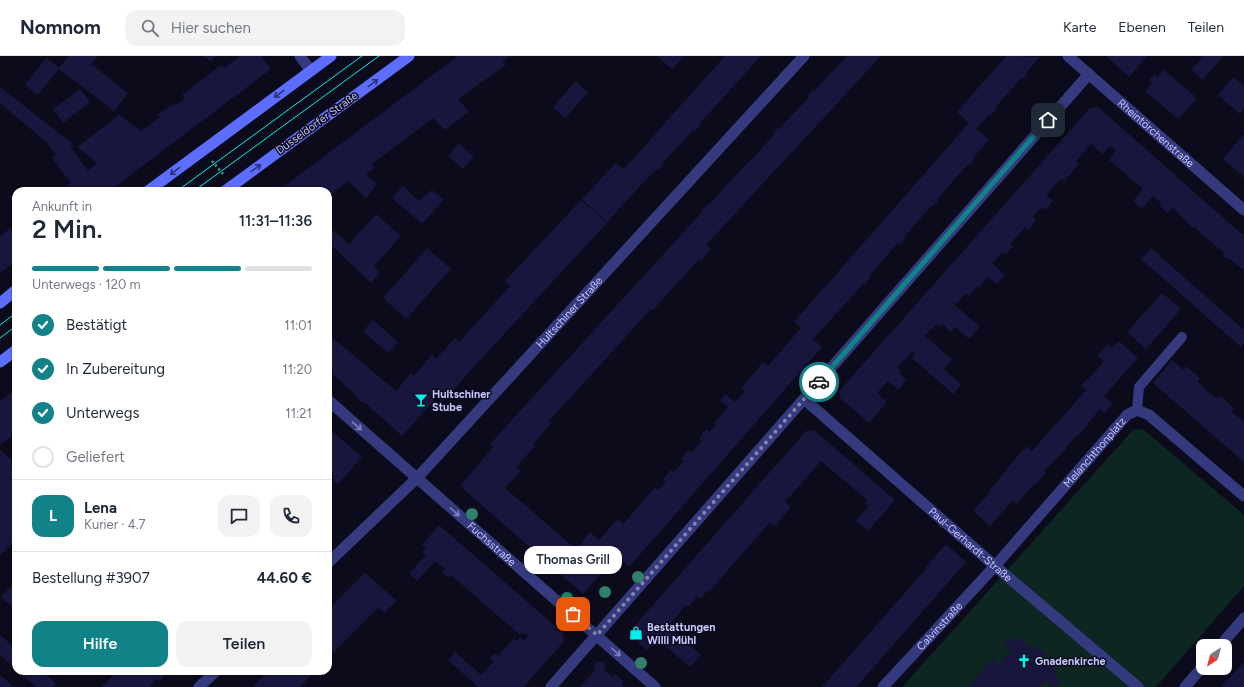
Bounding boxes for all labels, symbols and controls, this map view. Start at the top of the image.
search box [125,10,405,46]
text: Nomnom [20,16,101,39]
icon: search [139,17,161,39]
text: Hier suchen [171,19,251,37]
text: Karte [1063,19,1096,36]
text: Ebenen [1118,19,1166,36]
text: Teilen [1188,19,1224,36]
one-way arrow [367,79,378,87]
street label: Düsseldorfer Straße [274,89,360,157]
one-way arrow [274,90,285,98]
street label: Rheintörchenstraße [1115,96,1197,170]
pin [1031,103,1065,137]
icon: home [1037,109,1059,131]
one-way arrow [251,164,262,172]
one-way arrow [169,167,180,176]
text: Ankunft in [32,199,92,214]
text: 11:31–11:36 [239,212,312,230]
text: 2 Min. [32,213,103,245]
street label: Hultschiner Straße [533,274,605,350]
text: Unterwegs · 120 m [32,277,141,292]
icon: check [32,314,54,336]
text: Bestätigt [66,316,127,334]
text: 11:01 [284,318,312,333]
icon: check [32,358,54,380]
text: In Zubereitung [66,360,165,378]
text: 11:20 [282,362,312,377]
courier [799,362,839,402]
icon: car [808,371,830,393]
place label: Hultschiner Stube [432,388,491,414]
bar icon: Hultschiner Stube [413,392,429,408]
icon: check [32,402,54,424]
text: Unterwegs [66,404,139,422]
text: 11:21 [285,406,312,421]
street label: Melanchthonplatz [1060,415,1129,490]
one-way arrow [352,421,362,430]
text: Geliefert [66,448,125,466]
button: chat [218,495,260,537]
button: phone [270,495,312,537]
text: Lena [84,499,117,517]
street label: Paul-Gerhardt-Straße [926,505,1015,584]
text: L [49,507,57,525]
one-way arrow [450,507,460,516]
text: Kurier · 4.7 [84,517,146,532]
street label: Fuchsstraße [465,519,519,569]
callout: Thomas Grill [524,546,622,574]
text: Thomas Grill [536,552,610,567]
text: Bestellung #3907 [32,569,150,587]
text: 44.60 € [257,569,312,587]
pin [556,597,590,631]
street label: Calvinstraße [914,599,965,653]
icon: bag [562,603,584,625]
button: Hilfe [32,621,168,667]
button: Teilen [176,621,312,667]
place label: Bestattungen Willi Mühl [647,621,715,647]
shop icon: Bestattungen Willi Mühl [628,625,644,641]
north arrow [1196,639,1232,675]
map controls [1196,639,1232,675]
one-way arrow [611,648,622,657]
church icon: Gnadenkirche [1016,653,1032,669]
place label: Gnadenkirche [1035,655,1106,668]

